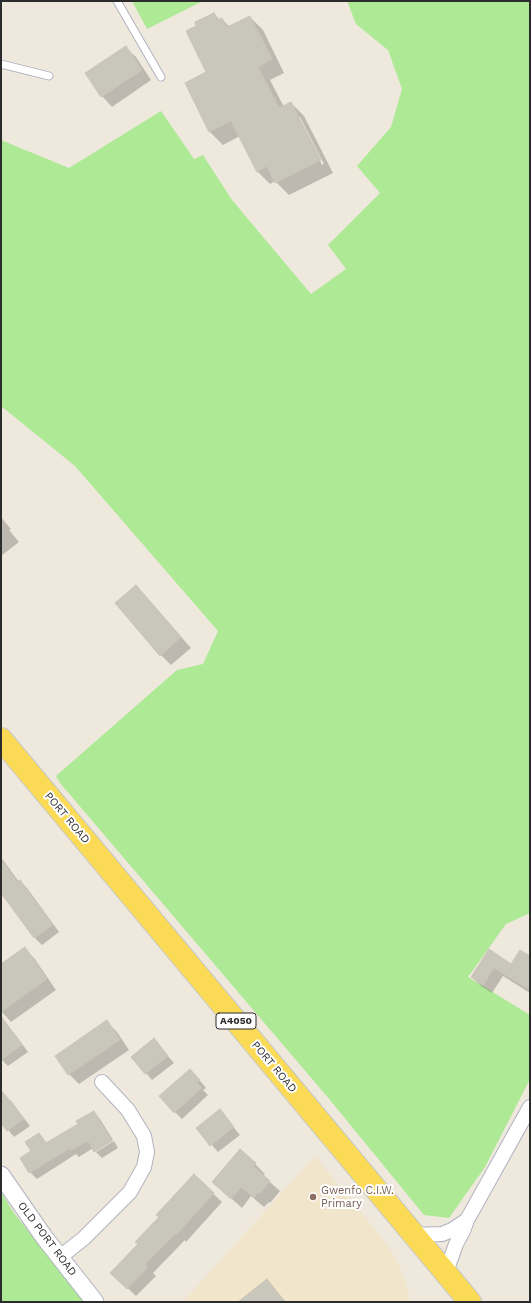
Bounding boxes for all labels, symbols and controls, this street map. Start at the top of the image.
street label: PORT ROAD [42,790,92,846]
road number: A4050 [216,1013,256,1029]
street label: PORT ROAD [249,1039,299,1095]
place label: Gwenfo C.I.W. Primary [321,1184,394,1210]
marker: Gwenfo C.I.W. Primary [308,1192,318,1202]
street label: OLD PORT ROAD [15,1199,79,1279]

